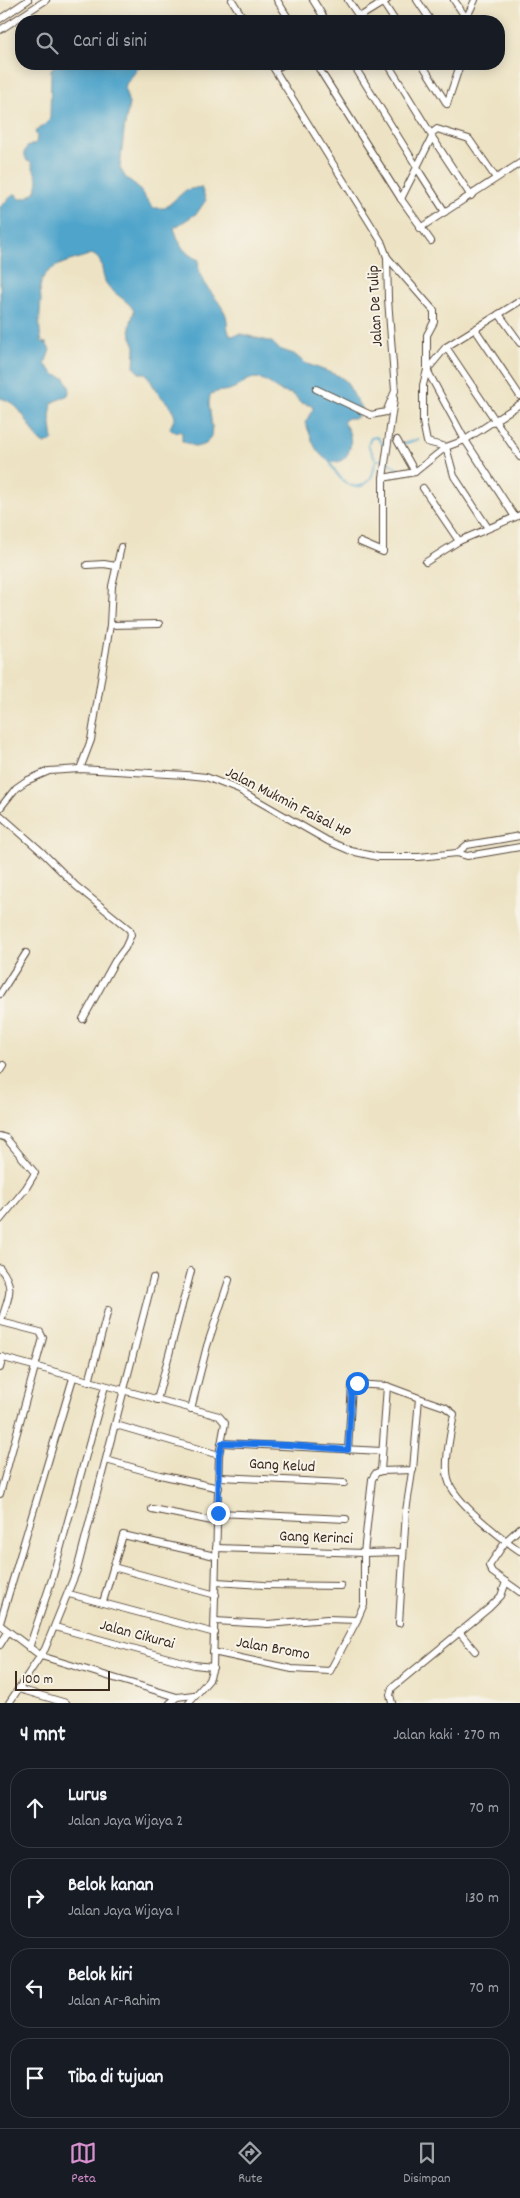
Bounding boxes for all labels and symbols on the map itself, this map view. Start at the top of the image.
street label: Jalan De Tulip [362,264,390,348]
street label: Jalan Mukmin Faisal HP [221,761,355,845]
route start [346,1372,369,1395]
street label: Gang Kelud [248,1453,316,1479]
route end [207,1502,230,1525]
street label: Gang Kerinci [279,1525,353,1551]
street label: Jalan Cikurai [97,1614,177,1656]
street label: Jalan Bromo [234,1631,312,1667]
scale bar [15,1668,110,1691]

